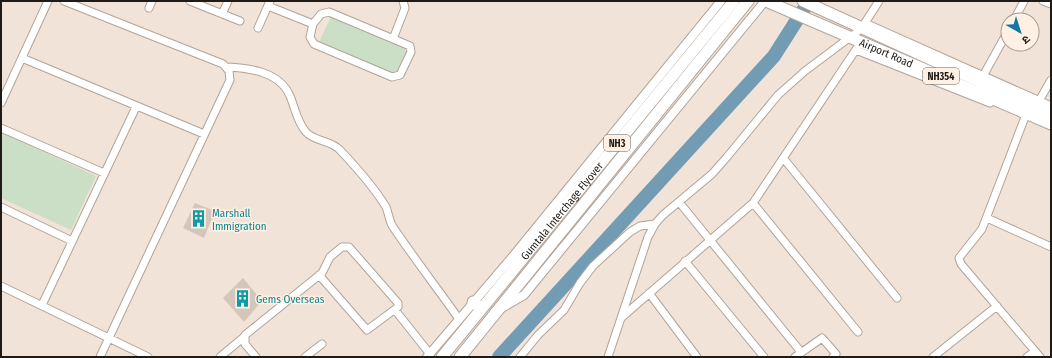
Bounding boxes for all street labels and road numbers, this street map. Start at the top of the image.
street label: Airport Road [857,36,915,71]
road number: NH354 [923,68,959,84]
road number: NH3 [604,135,630,151]
street label: Gumtala Interchage Flyover [518,160,606,263]

